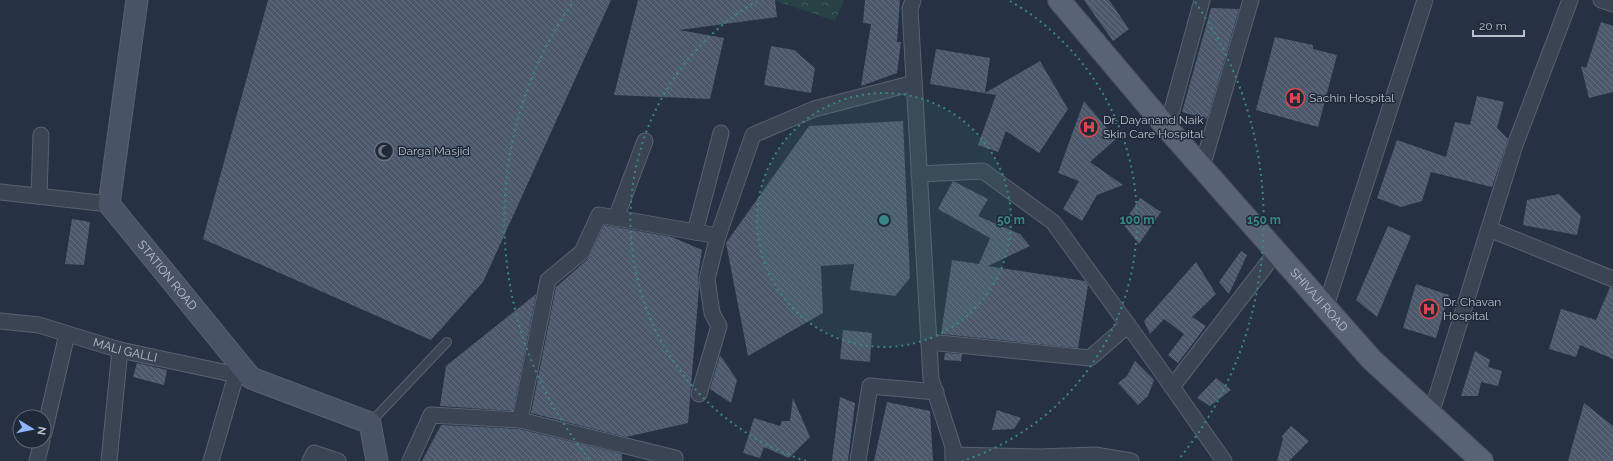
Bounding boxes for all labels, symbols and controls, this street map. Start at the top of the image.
scale bar [1473,12,1524,38]
text: 20 m [1479,19,1507,33]
hospital icon: Sachin Hospital [1284,87,1306,109]
place label: Sachin Hospital [1309,91,1395,105]
place label: Dr. Dayanand Naik Skin Care Hospital [1103,113,1204,141]
hospital icon: Dr. Dayanand Naik Skin Care Hospital [1078,116,1100,138]
mosque icon: Darga Masjid [373,140,395,162]
place label: Darga Masjid [398,144,470,158]
centre of rings [877,213,891,227]
text: 50 m [997,213,1025,227]
text: 100 m [1120,213,1154,227]
text: 150 m [1247,213,1281,227]
street label: STATION ROAD [135,238,200,313]
street label: SHIVAJI ROAD [1287,265,1351,335]
place label: Dr. Chavan Hospital [1443,295,1501,323]
hospital icon: Dr. Chavan Hospital [1418,298,1440,320]
street label: MALI GALLI [91,335,158,365]
north arrow [12,409,52,449]
text: N [34,425,48,436]

